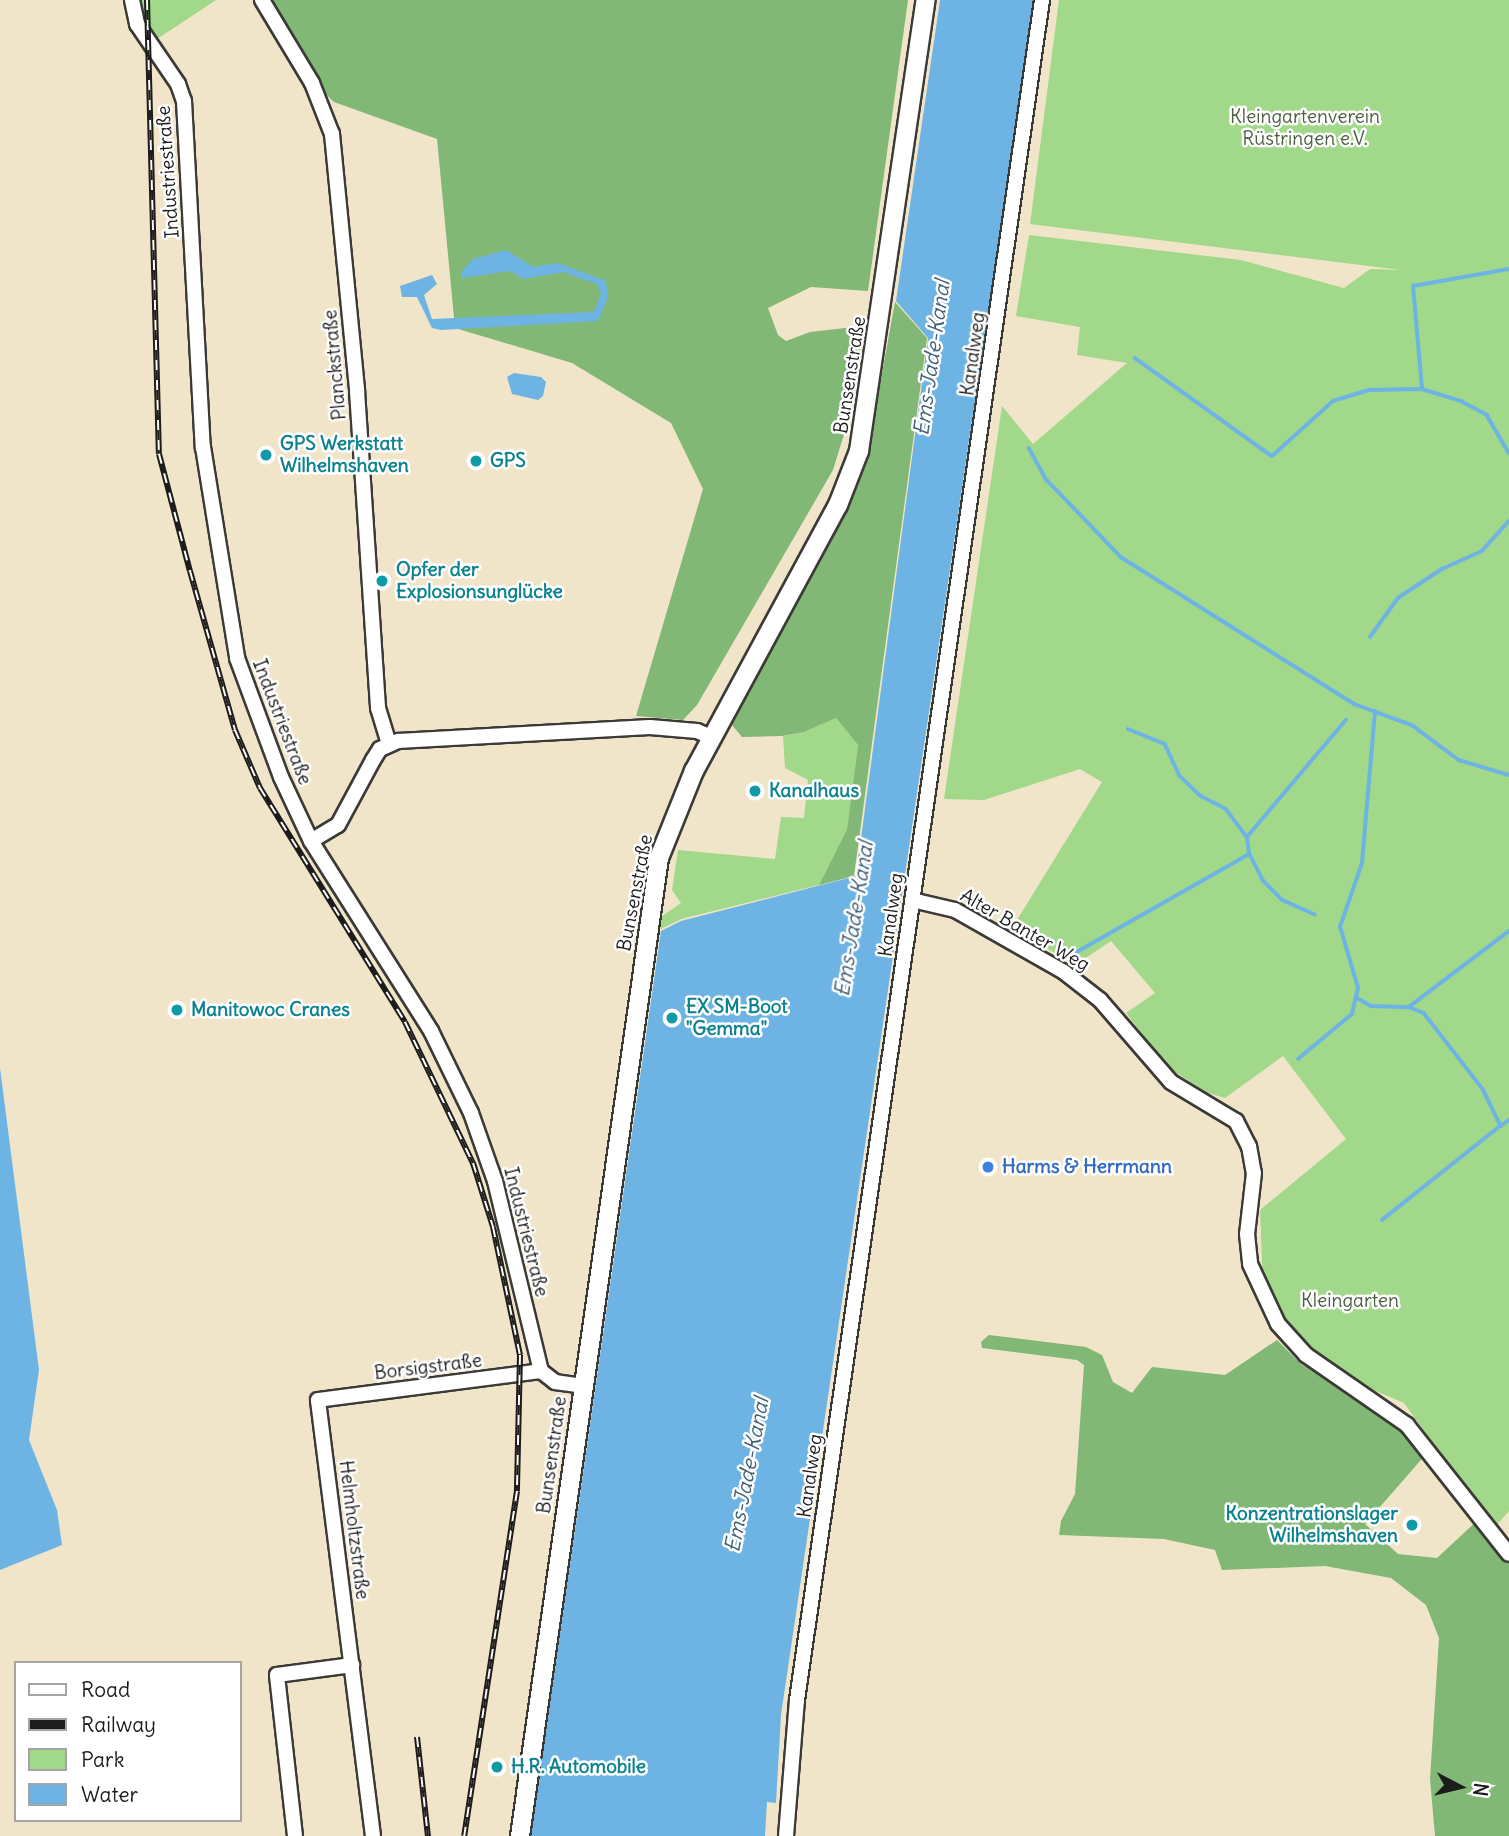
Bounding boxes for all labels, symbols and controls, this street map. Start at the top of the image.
street label: Industriestraße [152,105,184,239]
park label: Kleingartenverein Rüstringen e.V. [1230,106,1380,150]
water label: Ems-Jade-Kanal [909,279,955,437]
street label: Planckstraße [319,309,351,421]
street label: Kanalweg [956,311,990,397]
street label: Bunsenstraße [829,315,871,435]
place label: GPS Werkstatt Wilhelmshaven [280,433,409,477]
marker: GPS Werkstatt Wilhelmshaven [258,447,274,463]
place label: GPS [490,450,526,472]
marker: GPS [468,453,484,469]
place label: Opfer der Explosionsunglücke [396,559,563,603]
marker: Opfer der Explosionsunglücke [374,573,390,589]
street label: Industriestraße [248,656,316,788]
place label: Kanalhaus [769,780,859,802]
marker: Kanalhaus [747,783,763,799]
street label: Bunsenstraße [613,833,657,953]
water label: Ems-Jade-Kanal [829,840,879,998]
street label: Kanalweg [874,872,908,958]
street label: Alter Banter Weg [956,884,1094,976]
place label: EX SM-Boot "Gemma" [686,996,788,1040]
place label: Manitowoc Cranes [191,999,350,1021]
marker: Manitowoc Cranes [169,1002,185,1018]
marker: EX SM-Boot "Gemma" [664,1010,680,1026]
place label: Harms & Herrmann [1002,1156,1172,1178]
marker: Harms & Herrmann [980,1159,996,1175]
street label: Industriestraße [499,1165,553,1299]
park label: Kleingarten [1301,1290,1399,1312]
street label: Borsigstraße [373,1349,483,1385]
street label: Bunsenstraße [532,1395,572,1515]
water label: Ems-Jade-Kanal [720,1396,774,1554]
street label: Kanalweg [793,1433,827,1519]
street label: Helmholtzstraße [334,1459,374,1601]
place label: Konzentrationslager Wilhelmshaven [1226,1503,1398,1547]
marker: Konzentrationslager Wilhelmshaven [1404,1517,1420,1533]
legend [14,1661,242,1822]
text: Road [81,1676,130,1703]
text: Railway [81,1711,156,1738]
text: Park [81,1746,124,1773]
north arrow [1425,1752,1495,1822]
place label: H.R. Automobile [511,1756,646,1778]
marker: H.R. Automobile [489,1759,505,1775]
text: Water [81,1781,138,1808]
text: N [1468,1782,1494,1798]

